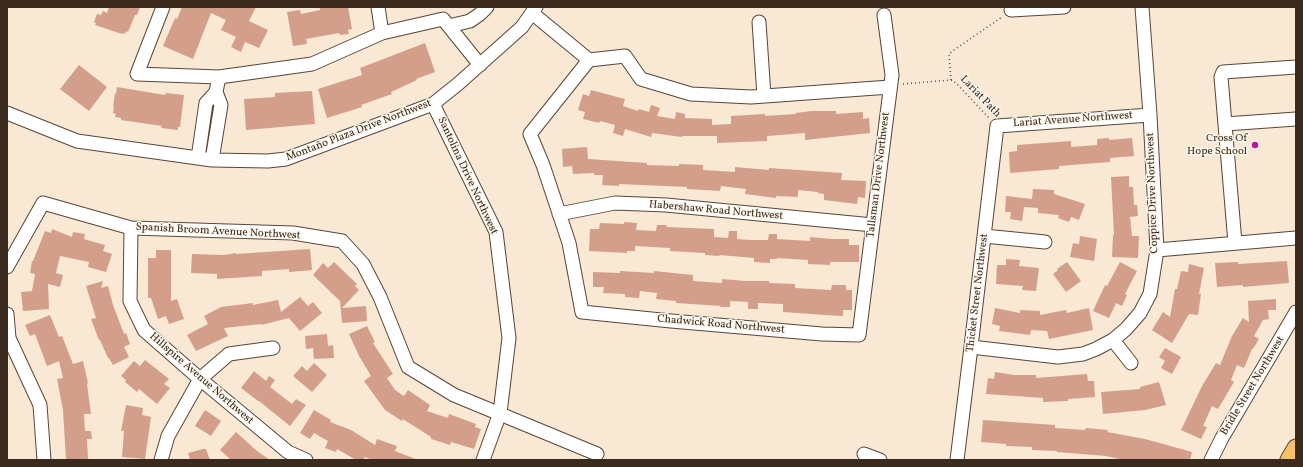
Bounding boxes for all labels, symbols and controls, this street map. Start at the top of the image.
street label: Lariat Path [957,73,1003,121]
street label: Montaño Plaza Drive Northwest [284,97,434,165]
street label: Lariat Avenue Northwest [1013,109,1133,131]
street label: Tallsman Drive Northwest [865,111,893,239]
street label: Santolina Drive Northwest [434,115,500,237]
street label: Coppice Drive Northwest [1144,132,1162,254]
place label: Cross Of Hope School [1187,132,1247,158]
marker: Cross Of Hope School [1250,140,1260,150]
street label: Habershaw Road Northwest [648,199,784,223]
street label: Spanish Broom Avenue Northwest [135,221,301,243]
street label: Thicket Street Northwest [964,233,992,353]
street label: Chadwick Road Northwest [657,313,785,337]
street label: Hillspire Avenue Northwest [146,330,256,428]
street label: Bridle Street Northwest [1218,334,1288,438]

